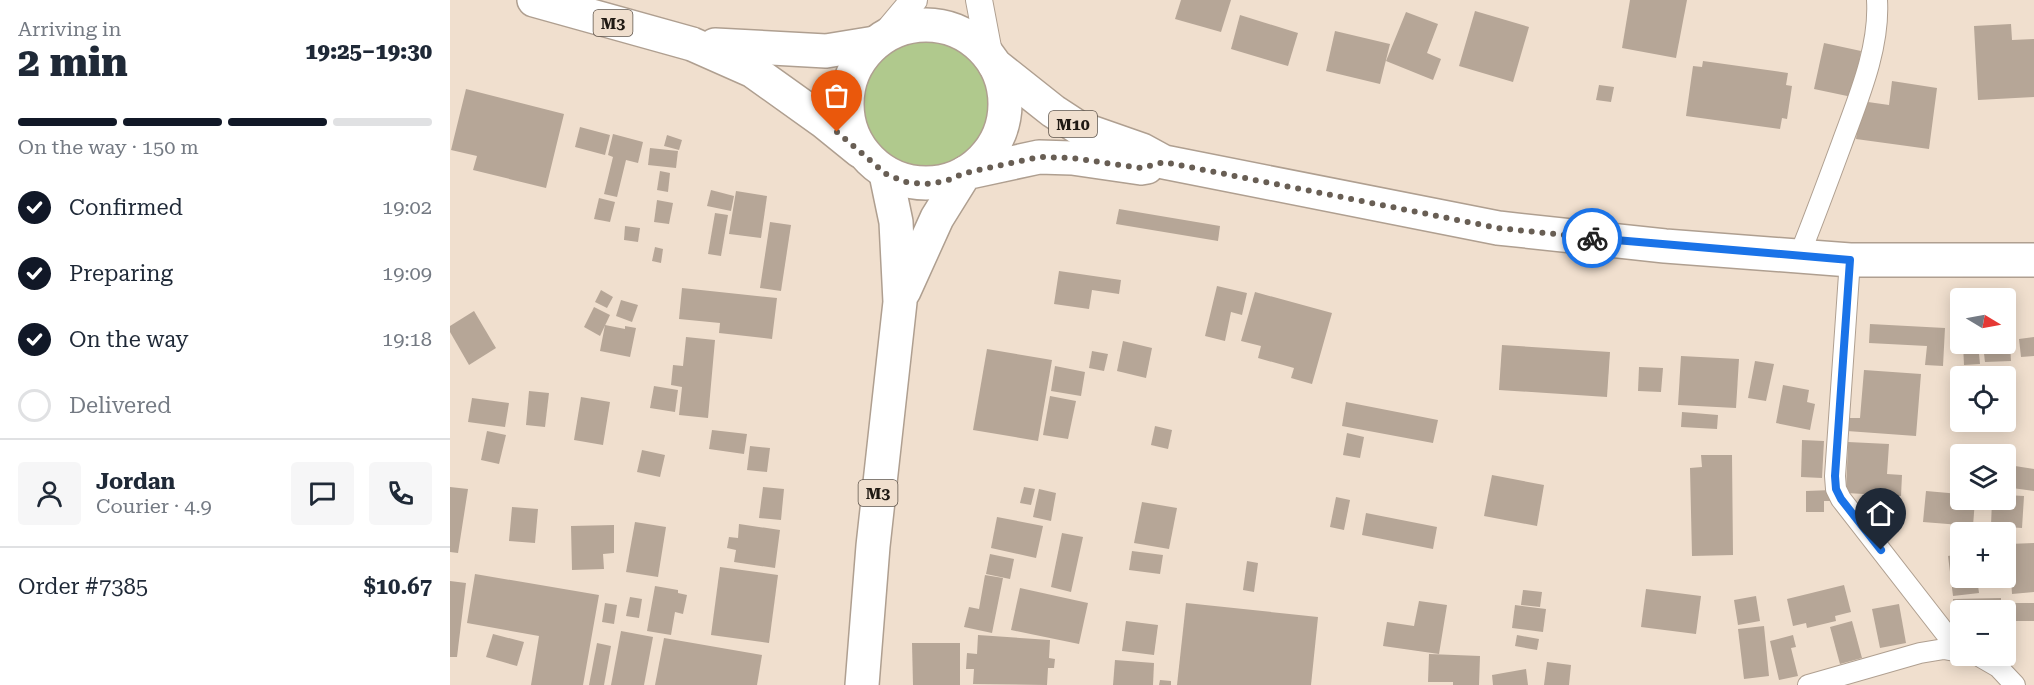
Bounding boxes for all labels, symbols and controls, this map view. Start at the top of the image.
road number: M3 [594,10,632,36]
text: Arriving in [18,17,121,41]
text: 19:25–19:30 [305,39,432,64]
text: 2 min [18,40,128,86]
pin [811,70,862,132]
icon: bag [820,79,853,112]
road number: M10 [1049,111,1097,137]
text: On the way · 150 m [18,135,199,159]
icon: check [18,191,51,224]
text: Confirmed [69,195,183,220]
text: 19:02 [382,195,432,219]
courier [1562,208,1622,268]
icon: bike [1576,222,1609,255]
icon: check [18,257,51,290]
text: Preparing [69,261,173,286]
text: 19:09 [382,261,432,285]
north arrow [1950,288,2016,354]
map controls [1950,288,2016,666]
icon: check [18,323,51,356]
text: On the way [69,327,189,352]
text: 19:18 [382,327,432,351]
button: locate [1950,366,2016,432]
text: Delivered [69,393,171,418]
button: layers [1950,444,2016,510]
button: person [18,462,81,525]
button: chat [291,462,354,525]
button: phone [369,462,432,525]
text: Jordan [96,469,175,494]
road number: M3 [858,480,898,506]
pin [1855,488,1906,550]
text: Courier · 4.9 [96,494,212,518]
icon: home [1864,497,1897,530]
button: + [1950,522,2016,588]
text: Order #7385 [18,574,148,599]
text: $10.67 [363,574,432,599]
button: − [1950,600,2016,666]

